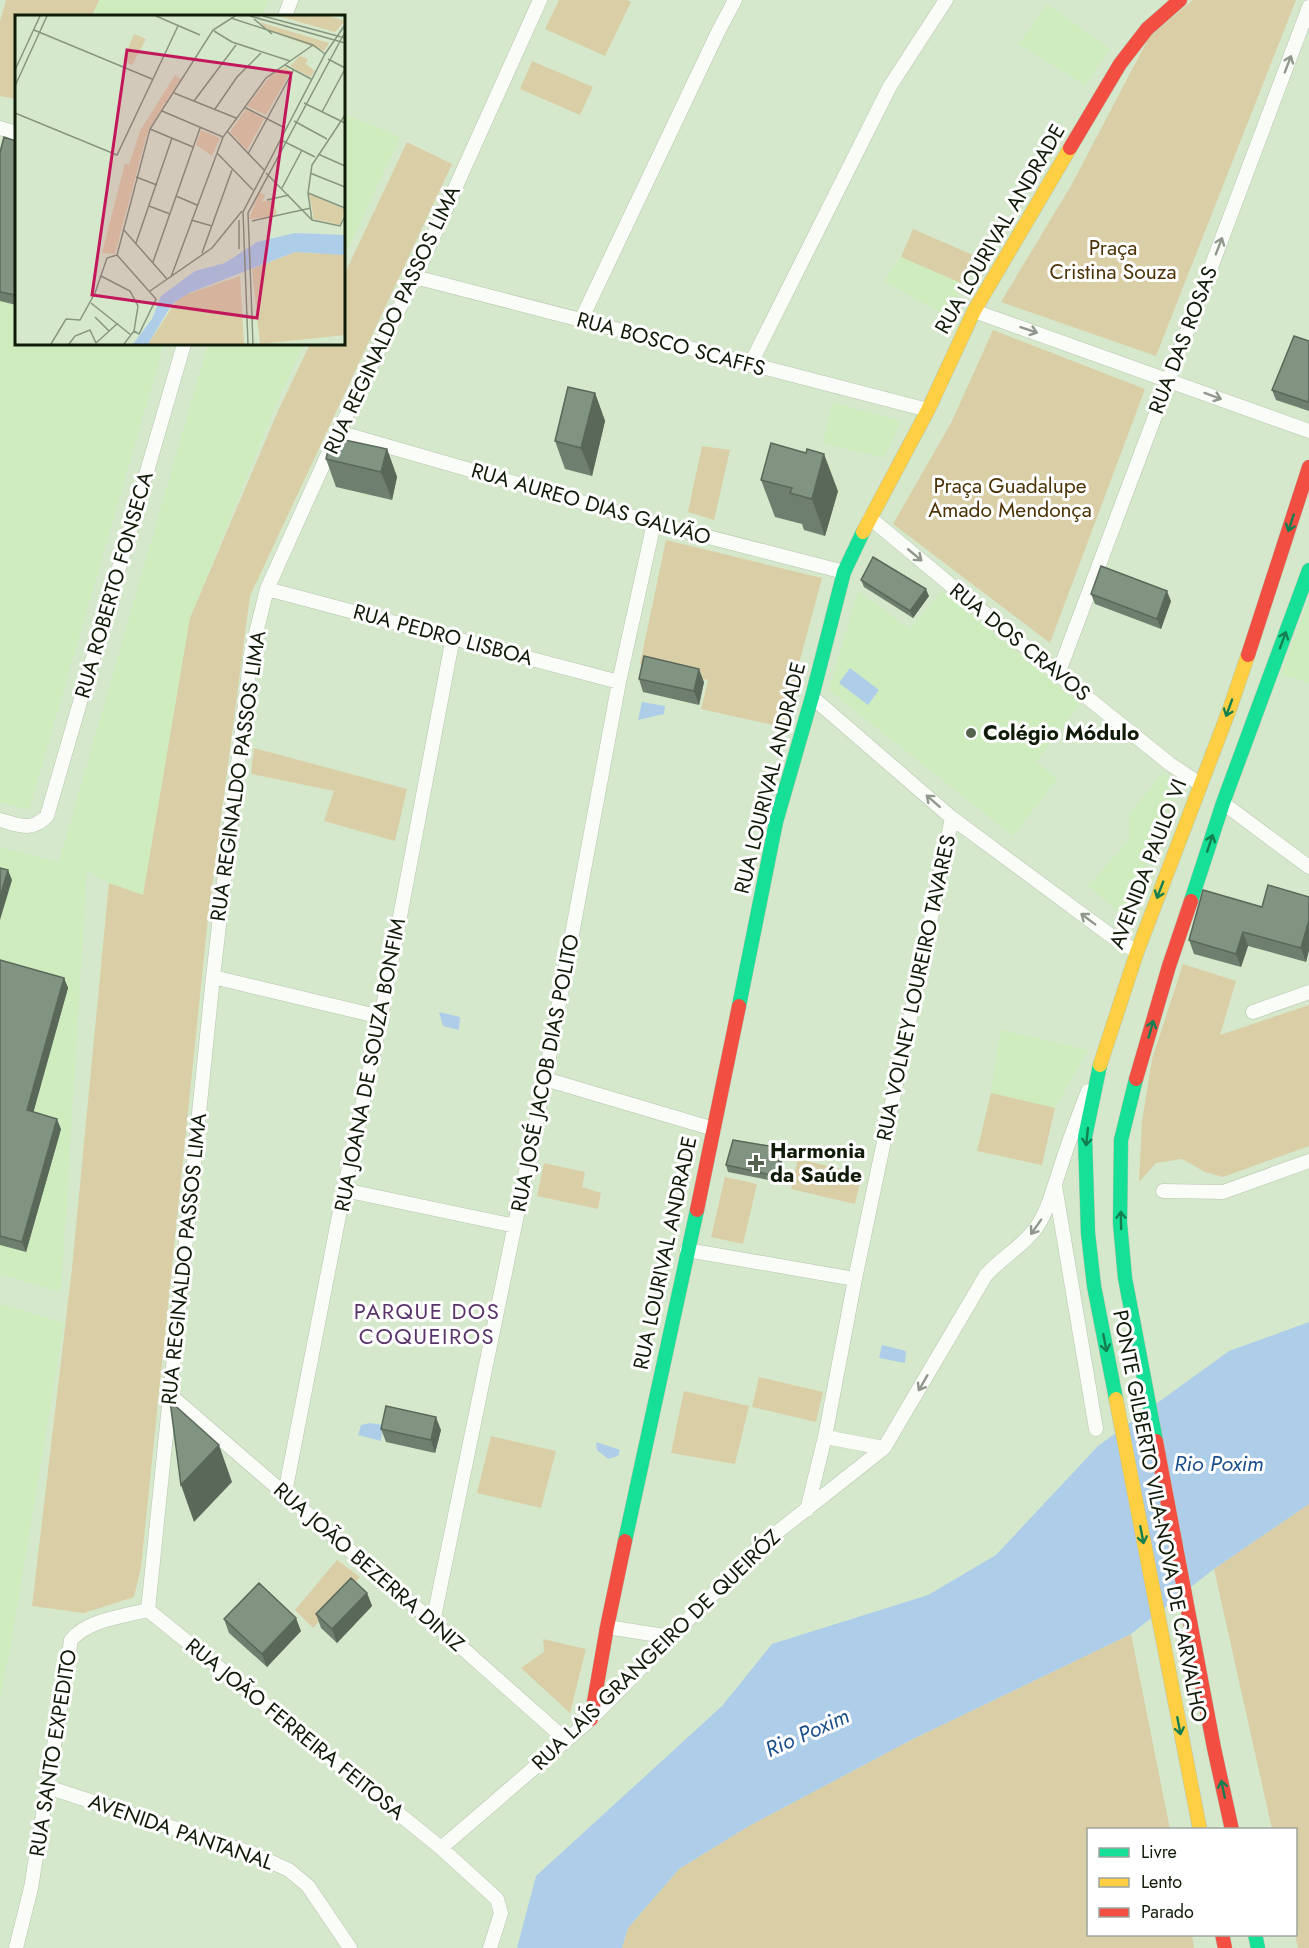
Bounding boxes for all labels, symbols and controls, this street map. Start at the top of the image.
inset map [15,15,345,345]
one-way arrow [1283,55,1294,73]
street label: RUA LOURIVAL ANDRADE [928,119,1072,339]
street label: RUA REGINALDO PASSOS LIMA [316,181,468,459]
park label: Praça Cristina Souza [1049,233,1177,287]
one-way arrow [1214,237,1225,256]
street label: RUA DAS ROSAS [1141,262,1225,418]
street label: RUA BOSCO SCAFFS [573,304,769,384]
one-way arrow [1019,326,1038,337]
one-way arrow [1203,391,1221,402]
street label: RUA AUREO DIAS GALVÃO [468,455,714,553]
street label: RUA ROBERTO FONSECA [67,468,161,702]
park label: Praça Guadalupe Amado Mendonça [928,471,1092,525]
one-way arrow [1284,513,1295,532]
one-way arrow [907,549,923,562]
street label: RUA DOS CRAVOS [943,576,1097,708]
street label: RUA PEDRO LISBOA [350,597,536,673]
street label: RUA REGINALDO PASSOS LIMA [203,629,273,923]
one-way arrow [1278,631,1289,650]
street label: RUA LOURIVAL ANDRADE [727,659,813,897]
one-way arrow [1223,698,1234,717]
place label: Colégio Módulo [983,718,1139,748]
marker: Colégio Módulo [964,726,978,740]
street label: AVENIDA PAULO VI [1102,775,1194,953]
one-way arrow [925,795,941,808]
street label: RUA VOLNEY LOUREIRO TAVARES [869,832,963,1144]
one-way arrow [1205,834,1216,853]
one-way arrow [1154,881,1165,899]
one-way arrow [1081,913,1097,926]
street label: RUA JOANA DE SOUZA BONFIM [327,916,413,1214]
street label: RUA JOSÉ JACOB DIAS POLITO [503,932,587,1214]
one-way arrow [1145,1020,1157,1039]
street label: RUA REGINALDO PASSOS LIMA [154,1111,214,1406]
one-way arrow [1081,1126,1092,1146]
street label: RUA LOURIVAL ANDRADE [626,1134,704,1372]
place label: Harmonia da Saúde [770,1136,865,1190]
marker: Harmonia da Saúde [747,1154,765,1172]
one-way arrow [1115,1210,1126,1230]
one-way arrow [1030,1218,1042,1235]
district label: PARQUE DOS COQUEIROS [354,1295,500,1352]
street label: PONTE GILBERTO VILA-NOVA DE CARVALHO [1105,1307,1215,1725]
one-way arrow [1100,1333,1111,1352]
one-way arrow [916,1374,928,1391]
water label: Rio Poxim [1174,1447,1264,1479]
street label: RUA JOÃO BEZERRA DINIZ [267,1476,471,1659]
street label: RUA LAÍS GRANGEIRO DE QUEIRÓZ [525,1522,787,1777]
one-way arrow [1137,1524,1148,1544]
street label: RUA JOÃO FERREIRA FEITOSA [179,1631,411,1827]
street label: RUA SANTO EXPEDITO [22,1647,84,1859]
water label: Rio Poxim [760,1699,854,1765]
one-way arrow [1174,1716,1185,1735]
one-way arrow [1217,1780,1229,1799]
street label: AVENIDA PANTANAL [85,1786,278,1878]
legend [1087,1828,1297,1936]
text: Livre [1141,1839,1177,1865]
text: Lento [1141,1869,1182,1895]
text: Parado [1141,1899,1194,1925]

